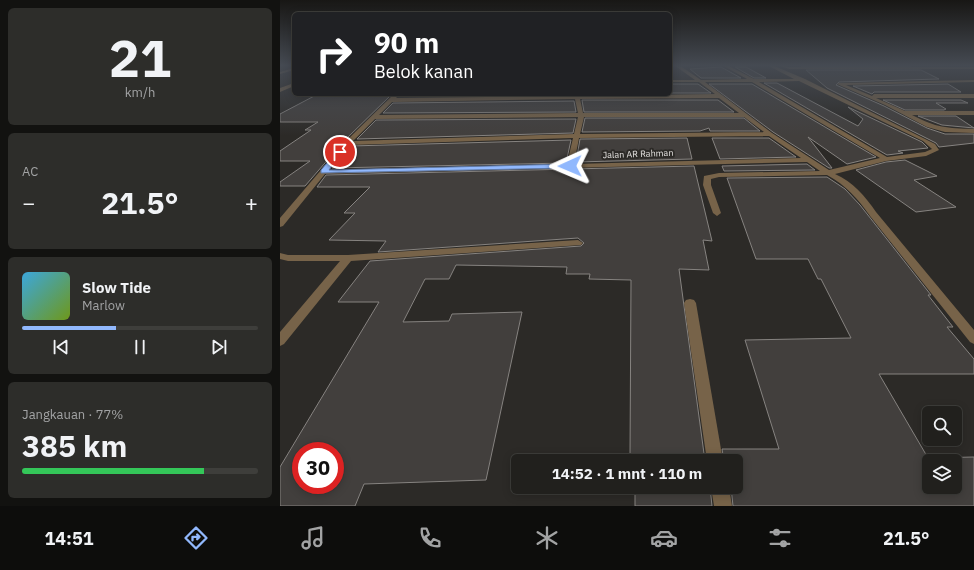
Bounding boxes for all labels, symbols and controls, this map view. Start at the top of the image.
text: 21 [109,24,171,91]
text: 90 m [374,24,439,61]
icon: right [308,28,360,80]
text: Belok kanan [374,60,473,83]
text: km/h [125,84,155,101]
pin [323,135,357,169]
icon: arrive [329,141,351,163]
position arrow [549,145,591,187]
street label: Jalan AR Rahman [602,147,674,160]
text: AC [22,163,38,180]
text: 21.5° [101,183,179,222]
text: − [22,188,35,217]
text: + [245,188,258,217]
text: Slow Tide [82,278,151,297]
text: Marlow [82,297,125,314]
icon: previous [50,336,72,358]
icon: pause [129,336,151,358]
icon: next [208,336,230,358]
text: Jangkauan · 77% [22,406,123,423]
map controls [922,406,962,494]
button: search [922,406,962,446]
text: 385 km [22,426,127,465]
speed limit sign: 30 [292,442,344,494]
button: layers [922,454,962,494]
text: 14:52 · 1 mnt · 110 m [552,464,702,483]
icon: directions [182,524,210,552]
icon: music [299,524,327,552]
icon: phone [416,524,444,552]
icon: climate [533,524,561,552]
icon: car [650,524,678,552]
icon: filters [766,524,794,552]
text: 14:51 [44,527,94,550]
text: 21.5° [883,527,930,550]

